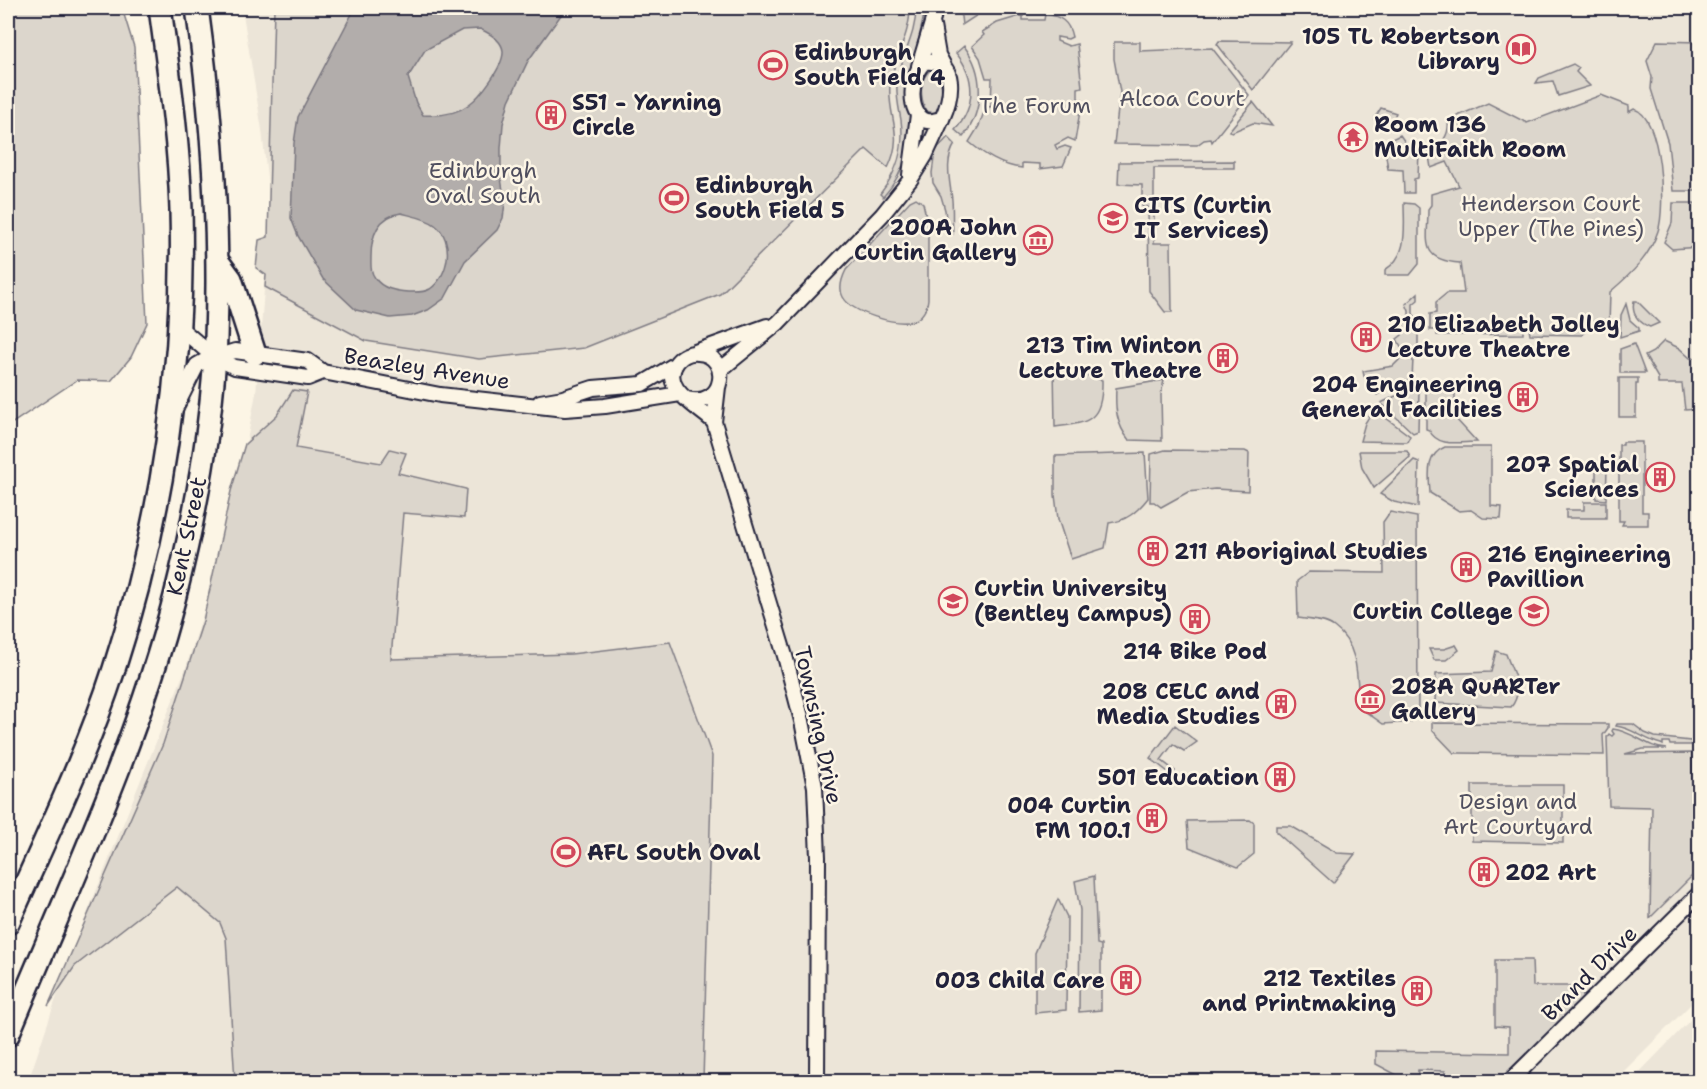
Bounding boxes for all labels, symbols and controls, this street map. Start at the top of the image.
place label: 105 TL Robertson Library [1302,22,1500,76]
library icon: 105 TL Robertson Library [1505,33,1537,65]
place label: Edinburgh South Field 4 [794,38,946,92]
sports icon: Edinburgh South Field 4 [757,49,789,81]
park label: Alcoa Court [1119,84,1245,113]
place label: S51 - Yarning Circle [572,88,721,142]
park label: The Forum [979,91,1091,120]
building icon: S51 - Yarning Circle [535,99,567,131]
place label: Room 136 MultiFaith Room [1374,110,1566,164]
temple icon: Room 136 MultiFaith Room [1337,121,1369,153]
park label: Edinburgh Oval South [425,156,541,210]
place label: Edinburgh South Field 5 [695,171,845,225]
sports icon: Edinburgh South Field 5 [658,182,690,214]
park label: Henderson Court Upper (The Pines) [1458,189,1644,243]
place label: CITS (Curtin IT Services) [1134,191,1272,245]
school or university icon: CITS (Curtin IT Services) [1097,202,1129,234]
place label: 200A John Curtin Gallery [854,213,1017,267]
museum icon: 200A John Curtin Gallery [1022,224,1054,256]
place label: 210 Elizabeth Jolley Lecture Theatre [1387,310,1620,364]
building icon: 210 Elizabeth Jolley Lecture Theatre [1350,321,1382,353]
place label: 213 Tim Winton Lecture Theatre [1019,331,1202,385]
street label: Beazley Avenue [342,341,512,396]
building icon: 213 Tim Winton Lecture Theatre [1207,342,1239,374]
place label: 204 Engineering General Facilities [1301,370,1502,424]
building icon: 204 Engineering General Facilities [1507,381,1539,413]
place label: 207 Spatial Sciences [1506,450,1639,504]
building icon: 207 Spatial Sciences [1644,461,1676,493]
street label: Kent Street [160,474,213,598]
building icon: 211 Aboriginal Studies [1137,535,1169,567]
place label: 211 Aboriginal Studies [1174,537,1428,566]
place label: 216 Engineering Pavillion [1487,540,1671,594]
building icon: 216 Engineering Pavillion [1450,551,1482,583]
place label: Curtin University (Bentley Campus) [974,574,1172,628]
school or university icon: Curtin University (Bentley Campus) [937,585,969,617]
school or university icon: Curtin College [1518,595,1550,627]
place label: Curtin College [1353,597,1513,626]
building icon: 214 Bike Pod [1179,603,1211,635]
place label: 214 Bike Pod [1123,637,1267,666]
street label: Townsing Drive [788,643,849,807]
place label: 208A QuARTer Gallery [1391,672,1561,726]
place label: 208 CELC and Media Studies [1097,677,1260,731]
museum icon: 208A QuARTer Gallery [1354,683,1386,715]
building icon: 208 CELC and Media Studies [1265,688,1297,720]
building icon: 501 Education [1264,761,1296,793]
place label: 501 Education [1098,763,1259,792]
park label: Design and Art Courtyard [1443,787,1593,841]
place label: 004 Curtin FM 100.1 [1007,791,1131,845]
building icon: 004 Curtin FM 100.1 [1136,802,1168,834]
sports icon: AFL South Oval [550,836,582,868]
place label: AFL South Oval [587,838,761,867]
building icon: 202 Art [1468,856,1500,888]
place label: 202 Art [1505,858,1597,887]
street label: Brand Drive [1535,919,1644,1028]
building icon: 003 Child Care [1110,964,1142,996]
place label: 212 Textiles and Printmaking [1202,964,1396,1018]
place label: 003 Child Care [935,966,1105,995]
building icon: 212 Textiles and Printmaking [1401,975,1433,1007]

